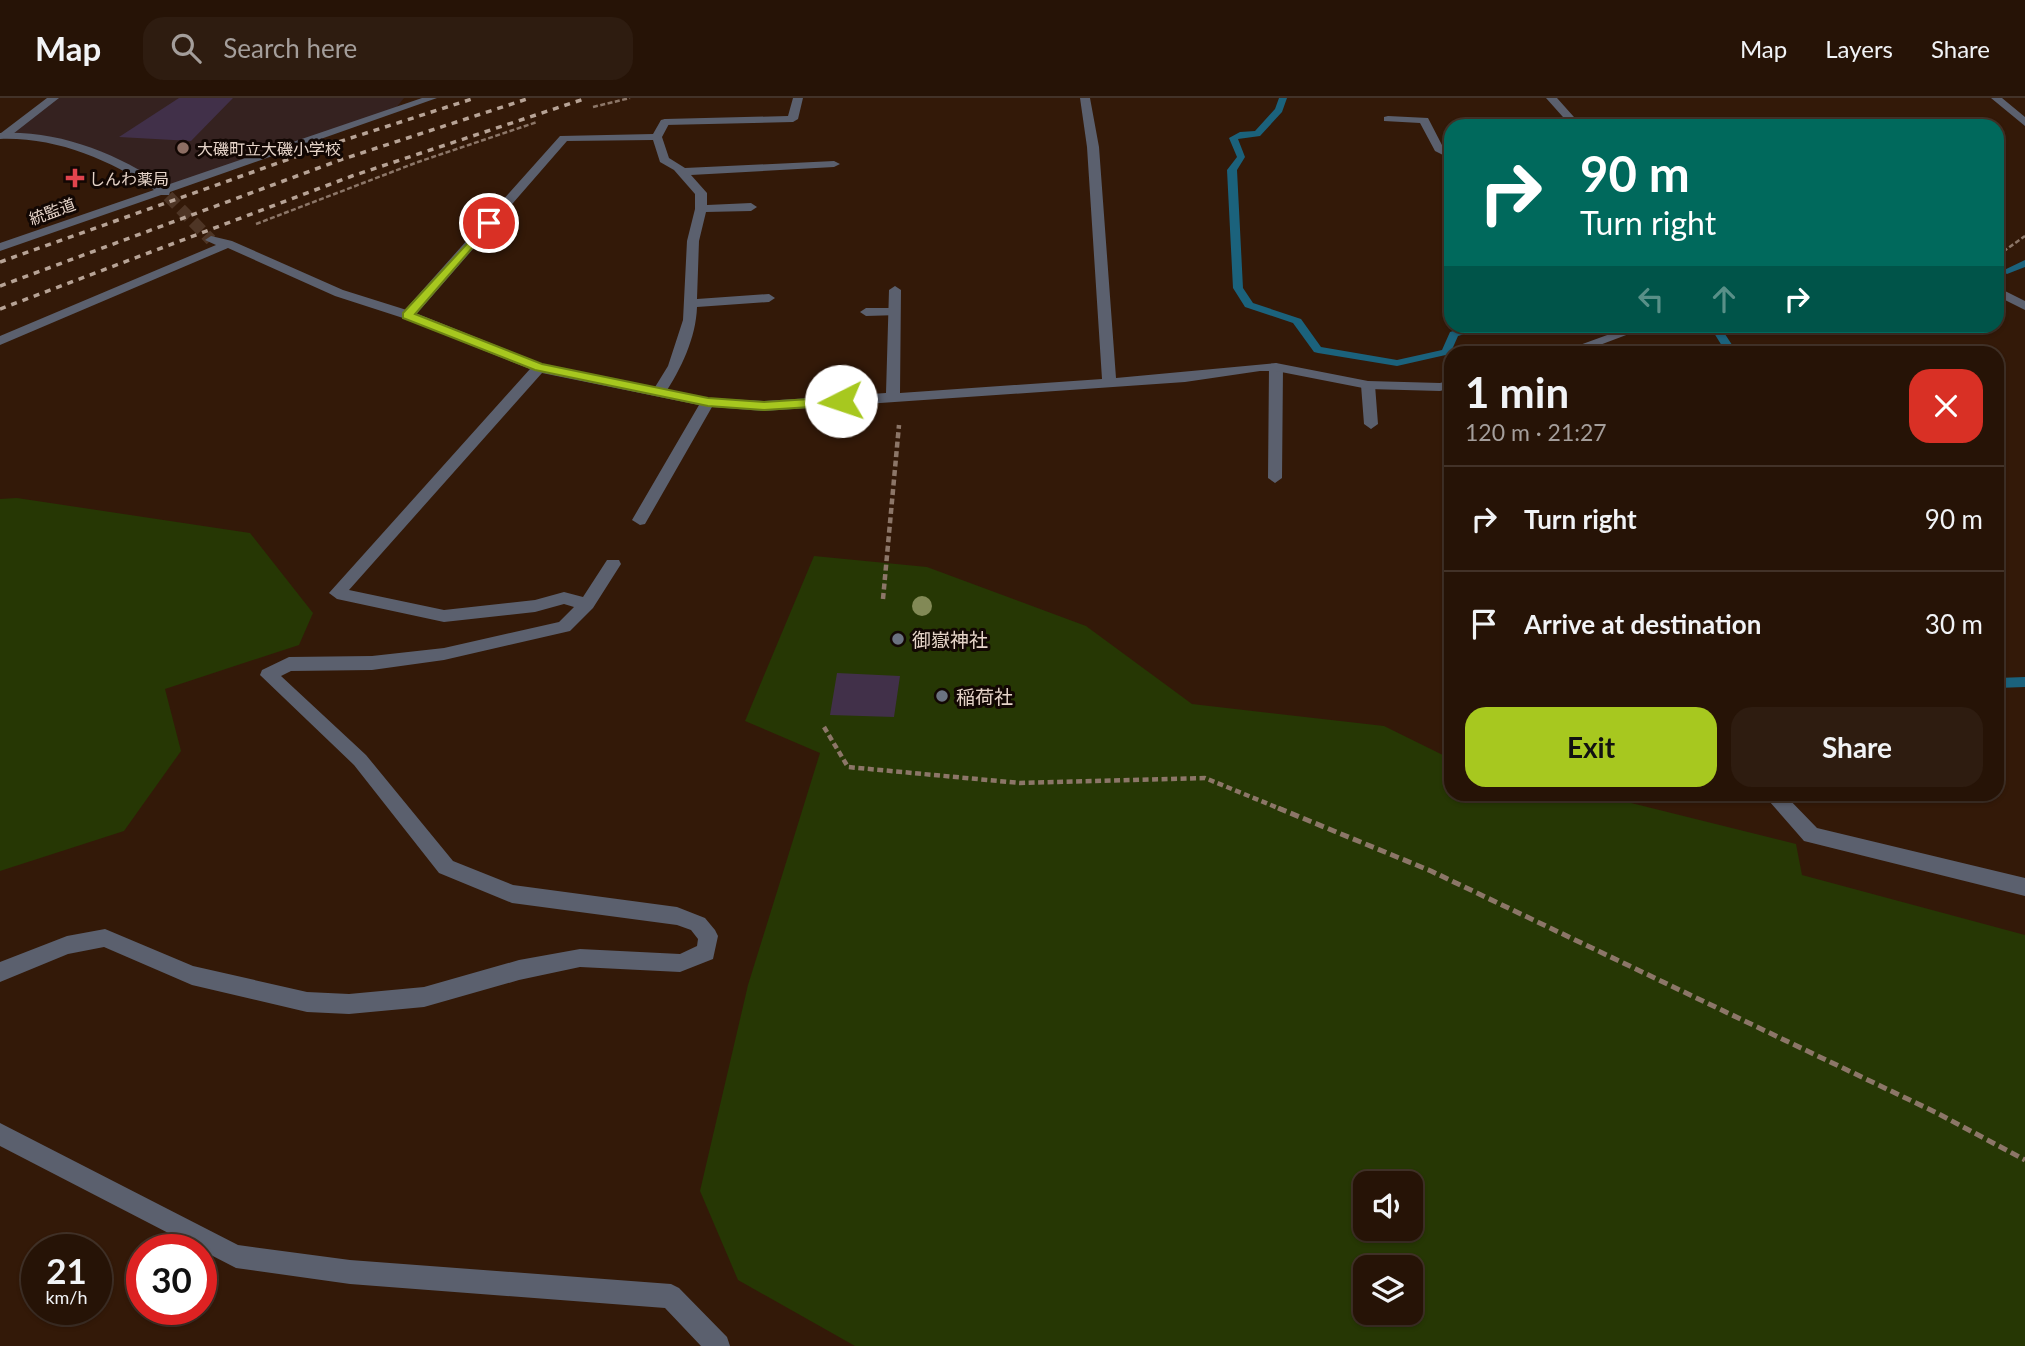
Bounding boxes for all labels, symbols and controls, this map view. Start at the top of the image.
search box [143,17,633,80]
text: Map [35,28,101,68]
icon: search [167,29,205,67]
text: Search here [223,32,357,64]
text: Map [1740,34,1787,63]
text: Layers [1825,34,1893,63]
text: Share [1931,34,1990,63]
place label: 大磯町立大磯小学校 [197,139,341,158]
marker: 大磯町立大磯小学校 [175,140,191,156]
text: 90 m [1580,144,1690,202]
icon: right [1465,147,1556,238]
place label: しんわ薬局 [89,169,169,188]
marker: しんわ薬局 [67,170,83,186]
pin [459,193,519,253]
street label: 統監道 [26,194,78,228]
text: Turn right [1580,203,1716,242]
icon: arrive [470,204,508,242]
icon: left [1632,280,1670,318]
icon: ahead [1705,280,1743,318]
icon: right [1778,280,1816,318]
position arrow [804,364,878,438]
text: 1 min [1465,367,1569,417]
button: close [1909,369,1983,443]
text: 120 m · 21:27 [1465,418,1607,446]
icon: right [1465,500,1503,538]
text: Turn right [1524,503,1637,535]
text: 90 m [1925,503,1983,535]
icon: arrive [1465,605,1503,643]
text: Arrive at destination [1524,608,1761,640]
text: 30 m [1925,608,1983,640]
place label: 御嶽神社 [912,628,988,651]
marker: 御嶽神社 [890,631,906,647]
place label: 稲荷社 [956,685,1013,708]
marker: 稲荷社 [934,688,950,704]
button: Exit [1465,707,1717,787]
button: Share [1731,707,1983,787]
map controls [1353,1171,1423,1325]
button: sound [1353,1171,1423,1241]
speed limit sign: 30 [126,1234,217,1325]
text: 21 [46,1249,87,1291]
button: layers [1353,1255,1423,1325]
text: km/h [45,1286,88,1308]

